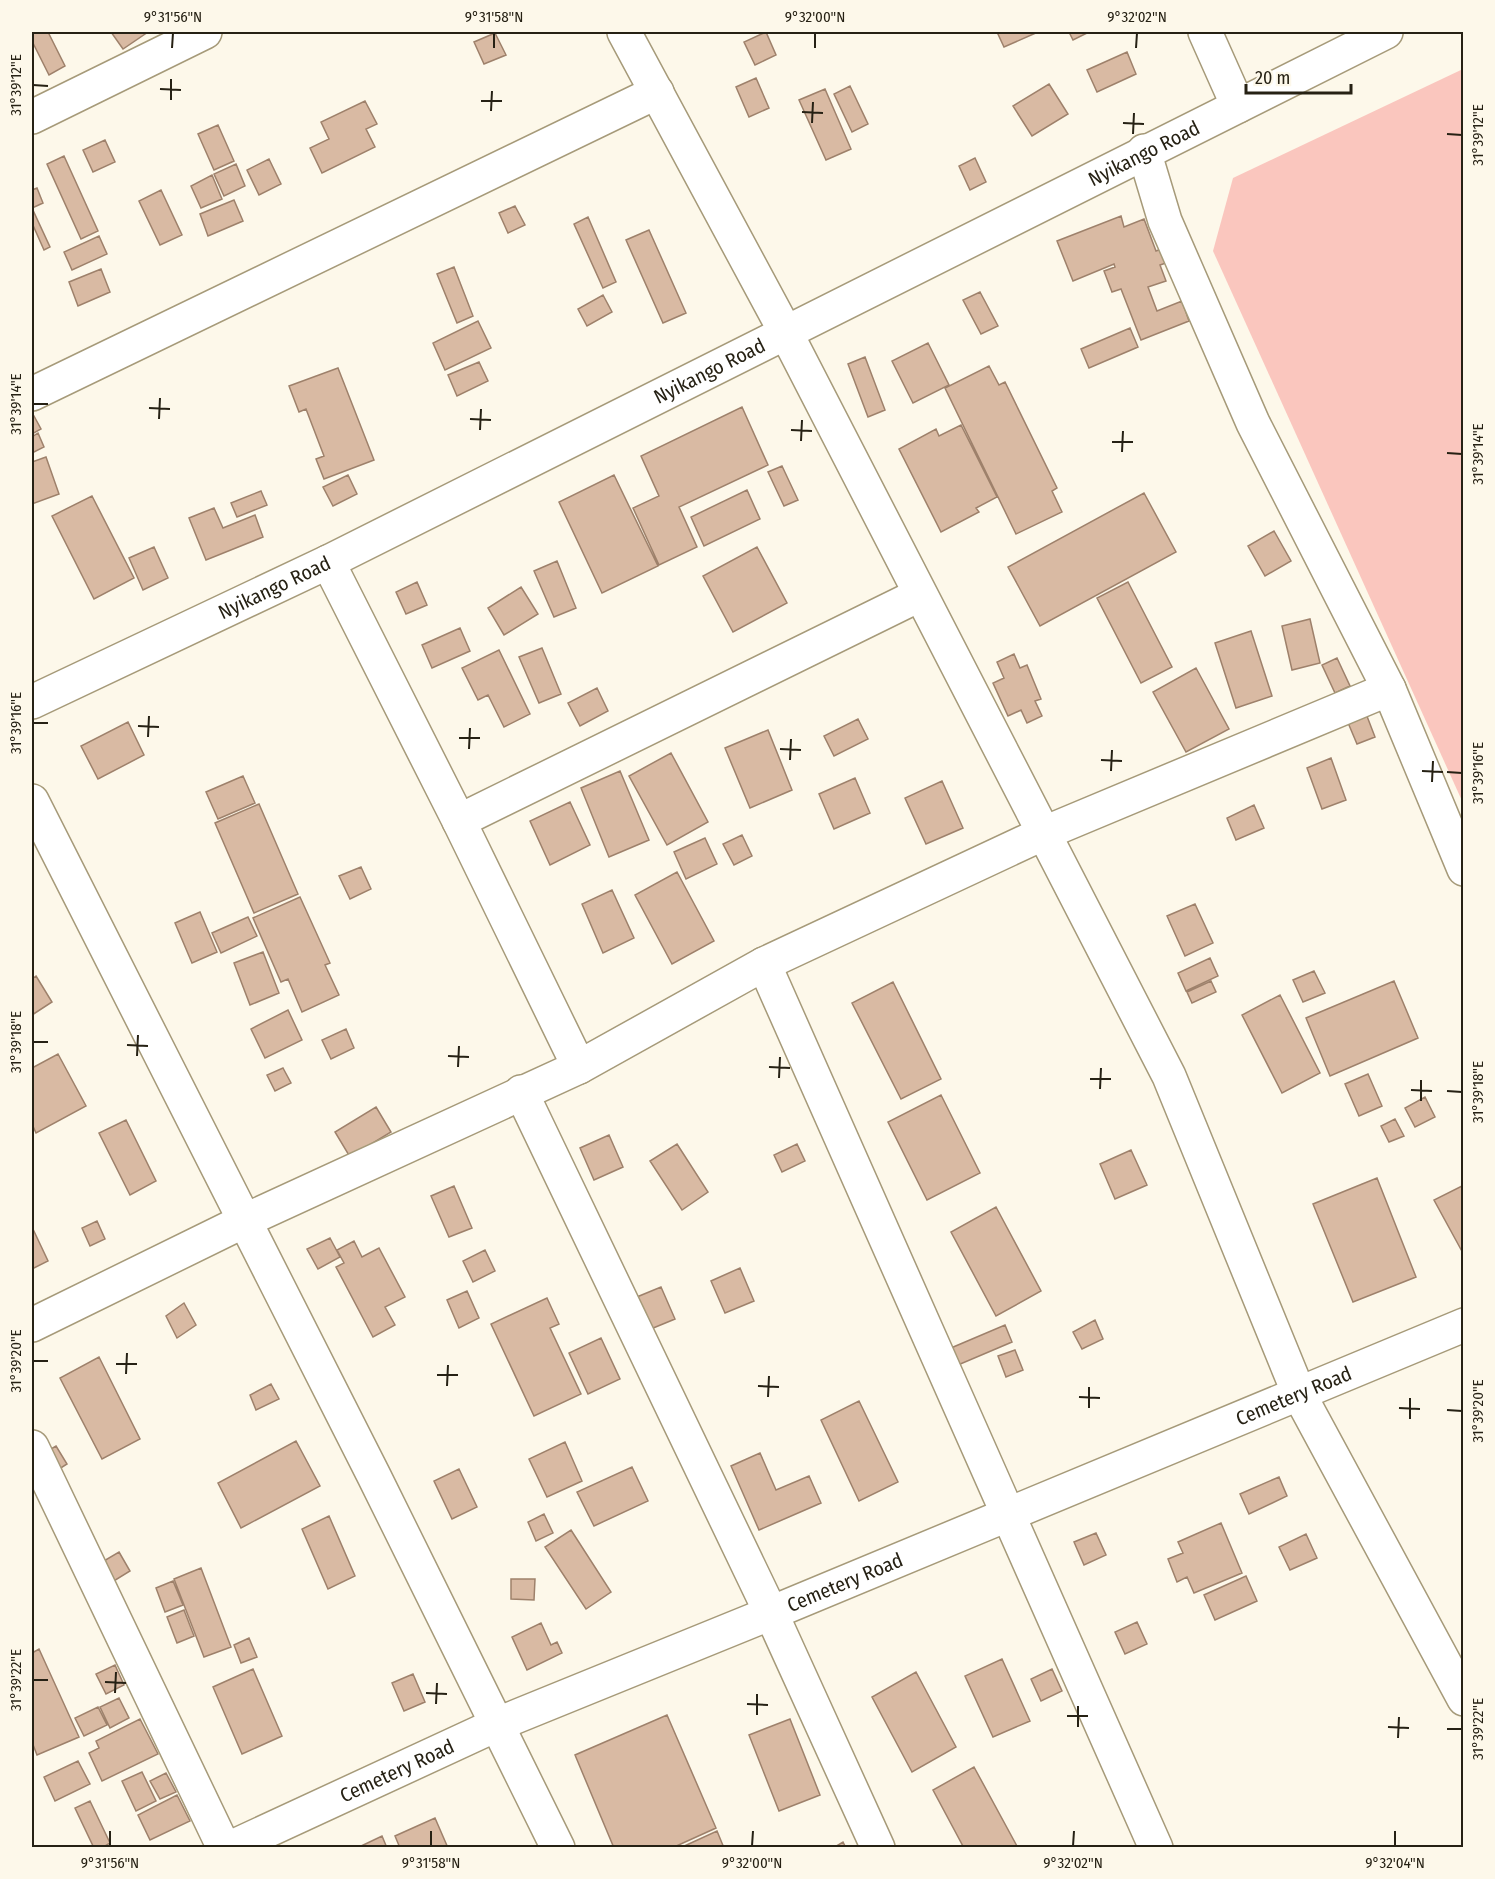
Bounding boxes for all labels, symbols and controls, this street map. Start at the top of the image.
text: 9°31'56"N [144,8,202,26]
text: 9°31'58"N [465,8,523,26]
text: 9°32'00"N [785,8,845,26]
text: 9°32'02"N [1107,8,1167,26]
text: 31°39'12"E [7,54,25,116]
scale bar [1246,57,1351,95]
text: 20 m [1255,67,1290,89]
text: 31°39'12"E [1469,104,1487,166]
street label: Nyikango Road [1084,115,1204,191]
street label: Nyikango Road [650,333,769,409]
text: 31°39'14"E [7,373,25,435]
text: 31°39'14"E [1469,423,1487,485]
street label: Nyikango Road [214,551,334,624]
text: 31°39'16"E [7,692,25,754]
text: 31°39'16"E [1469,742,1487,804]
text: 31°39'18"E [7,1011,25,1073]
text: 31°39'18"E [1469,1061,1487,1123]
text: 31°39'20"E [7,1329,25,1393]
street label: Cemetery Road [1232,1361,1355,1431]
text: 31°39'20"E [1469,1379,1487,1443]
street label: Cemetery Road [783,1548,906,1617]
text: 31°39'22"E [7,1649,25,1711]
text: 31°39'22"E [1469,1698,1487,1760]
street label: Cemetery Road [336,1734,458,1807]
text: 9°31'56"N [81,1854,139,1872]
text: 9°31'58"N [402,1854,460,1872]
text: 9°32'00"N [722,1854,782,1872]
text: 9°32'02"N [1043,1854,1103,1872]
text: 9°32'04"N [1365,1854,1425,1872]

